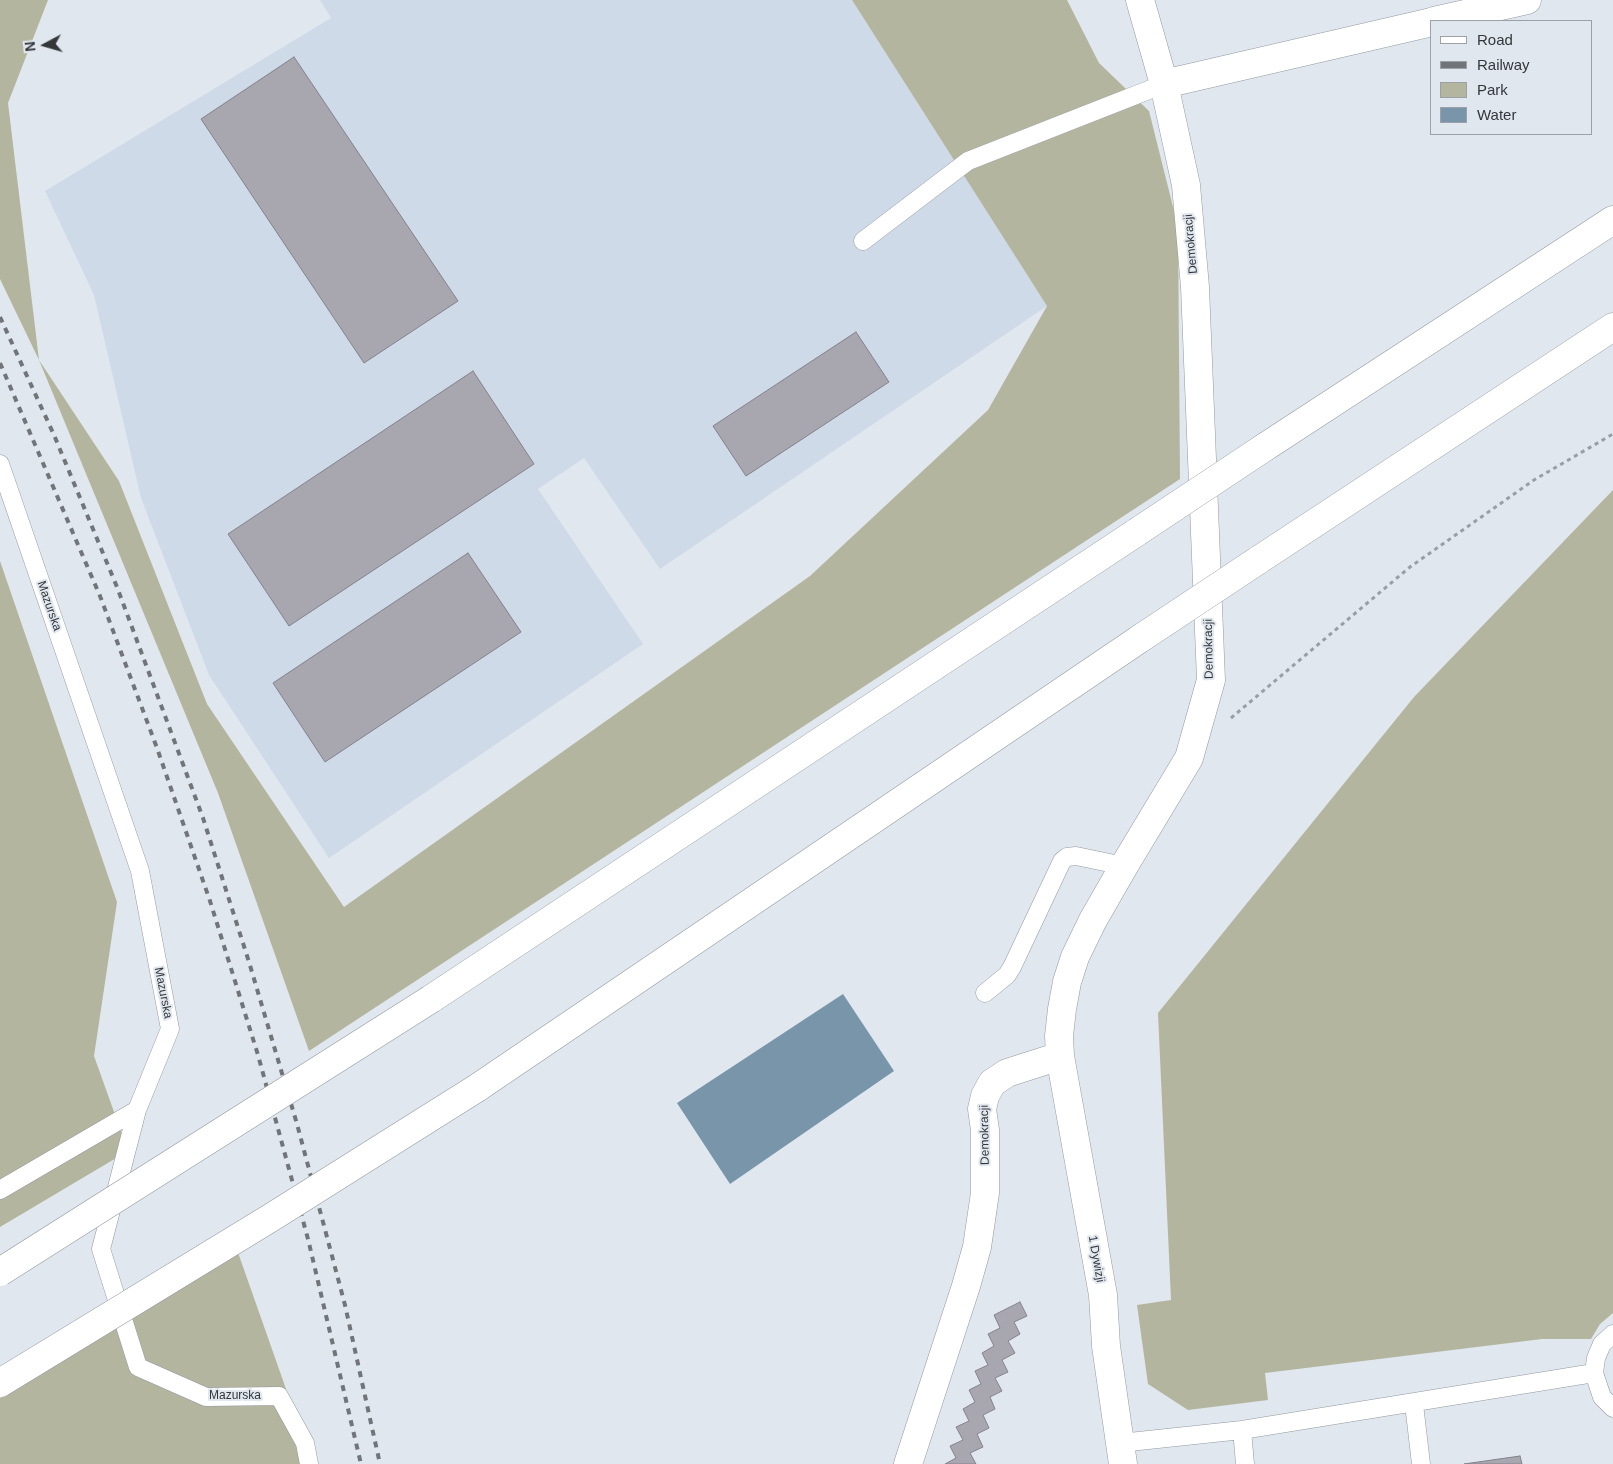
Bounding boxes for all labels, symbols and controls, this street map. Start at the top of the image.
north arrow [20,20,70,70]
legend [1430,20,1593,135]
text: Road [1477,31,1513,48]
text: N [22,41,39,52]
text: Railway [1477,56,1530,73]
text: Park [1477,81,1508,98]
text: Water [1477,106,1516,123]
street label: Demokracji [1181,213,1201,275]
street label: Mazurska [34,579,64,633]
street label: Demokracji [1201,619,1217,679]
street label: Mazurska [151,966,175,1020]
street label: Demokracji [977,1105,993,1165]
street label: 1 Dywizji [1085,1234,1107,1284]
street label: Mazurska [209,1389,261,1403]

